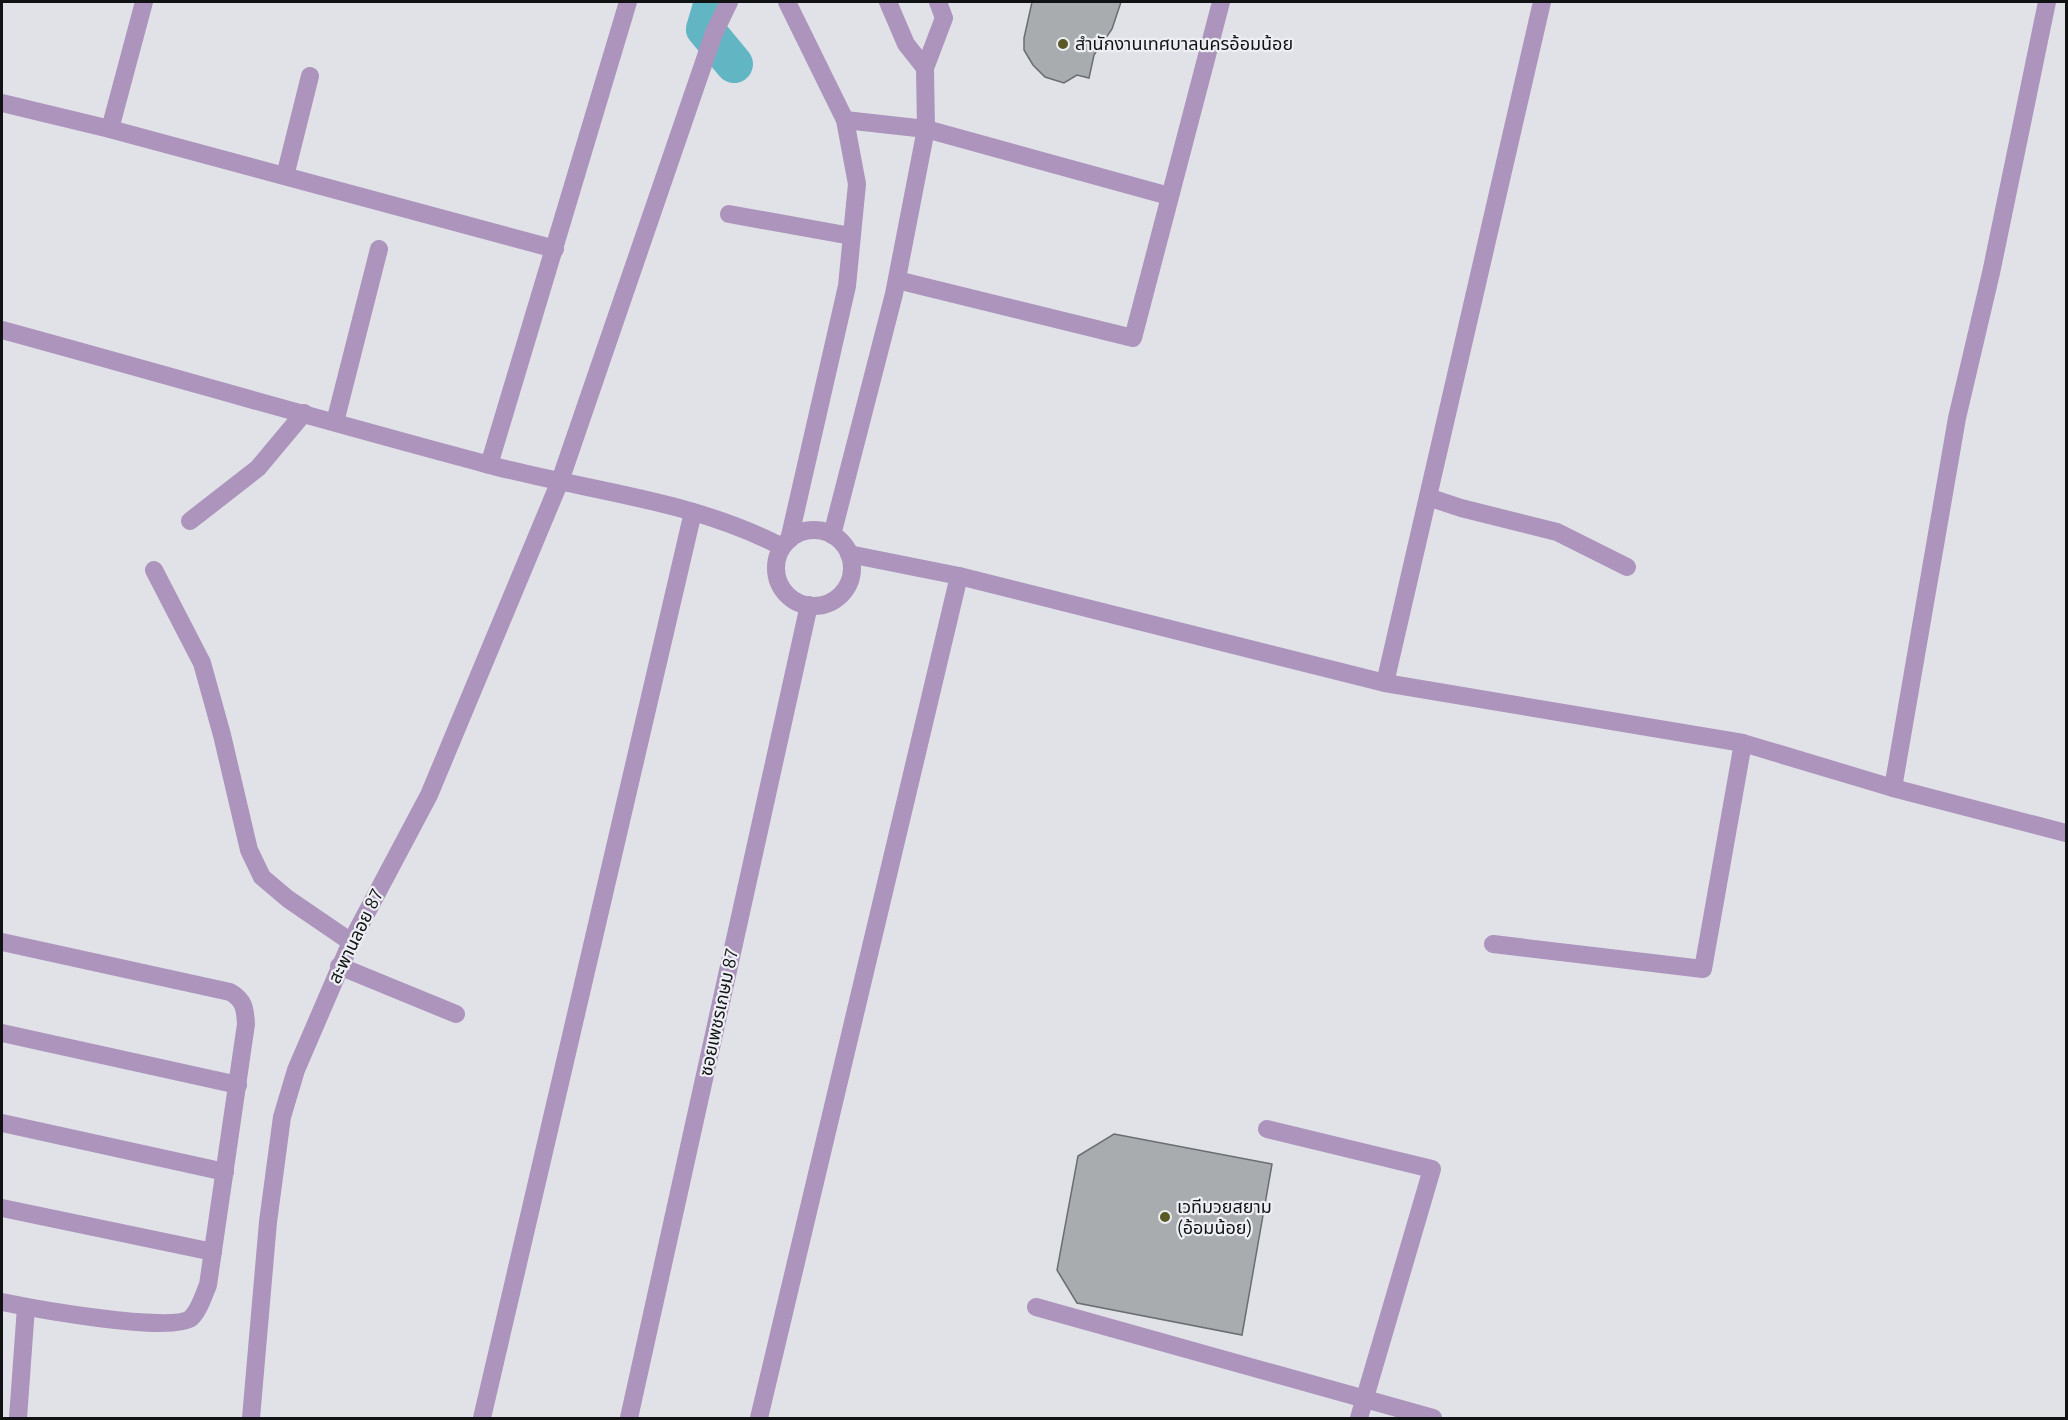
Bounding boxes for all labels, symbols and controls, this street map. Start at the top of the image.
place label: สำนักงานเทศบาลนครอ้อมน้อย [1075,33,1293,53]
marker: สำนักงานเทศบาลนครอ้อมน้อย [1056,37,1070,51]
street label: สะพานลอย 87 [324,885,387,986]
street label: ซอยเพชรเกษม 87 [695,946,741,1078]
place label: เวทีมวยสยาม (อ้อมน้อย) [1177,1196,1272,1238]
marker: เวทีมวยสยาม (อ้อมน้อย) [1158,1210,1172,1224]

